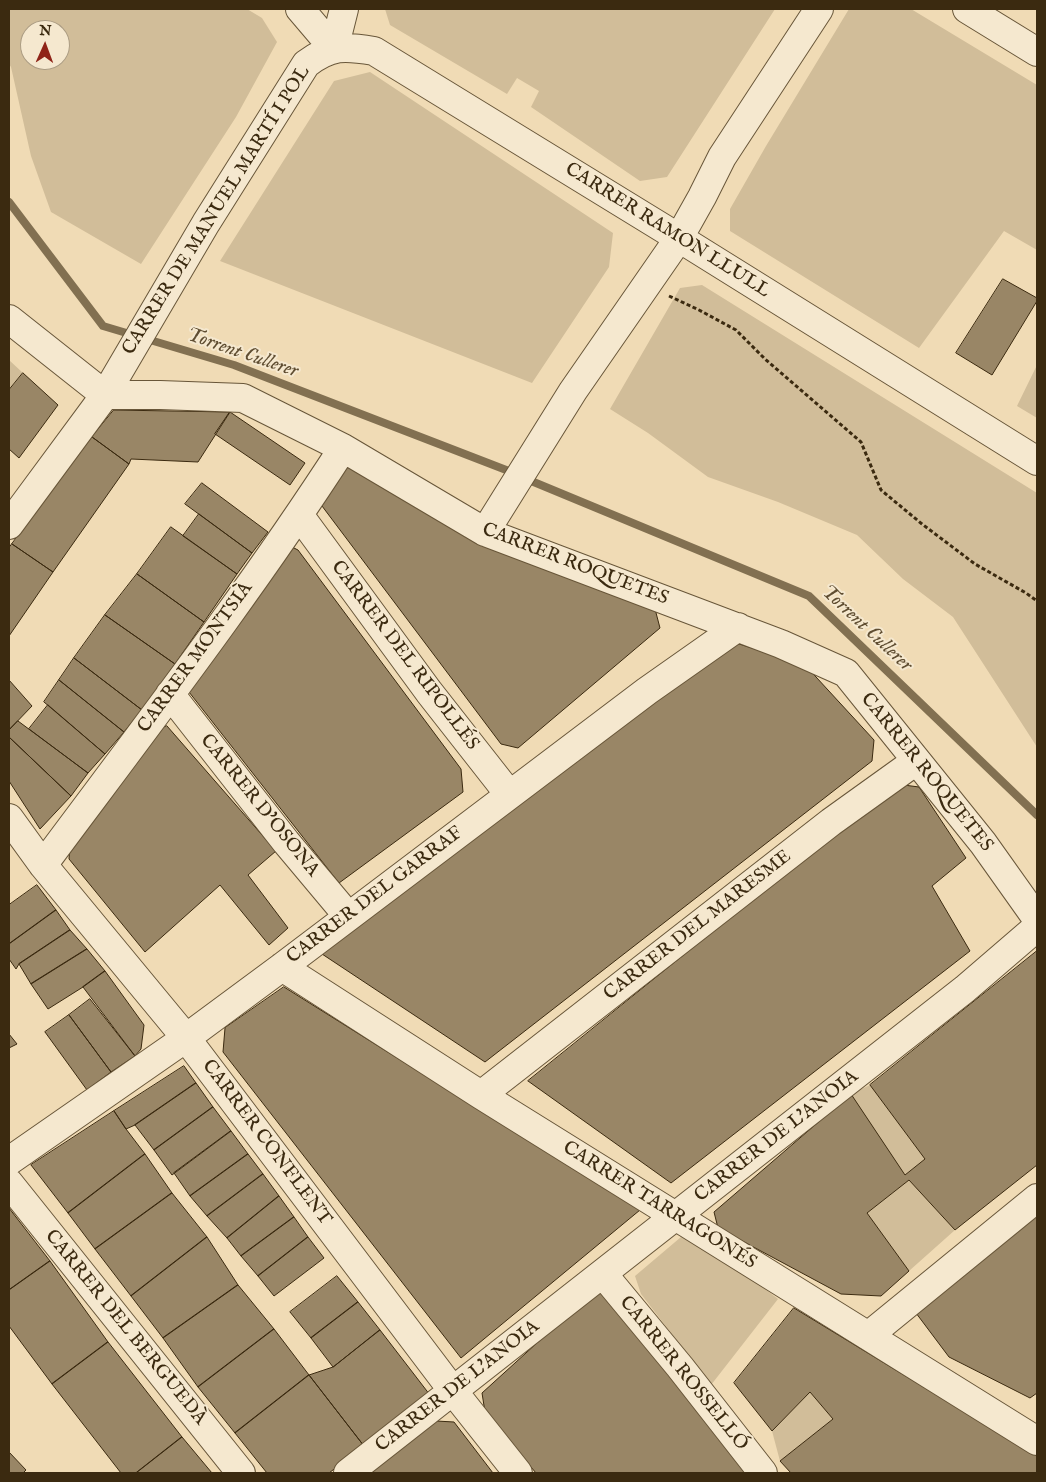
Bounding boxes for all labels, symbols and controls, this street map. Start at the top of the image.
north arrow [20,20,70,70]
text: N [39,22,52,40]
street label: CARRER DE MANUEL MARTÍ I POL [118,62,316,360]
street label: CARRER RAMON LLULL [560,158,774,304]
water label: Torrent Cullerer [183,324,301,384]
street label: CARRER ROQUETES [479,519,671,611]
street label: CARRER DEL RIPOLLÉS [325,557,483,755]
street label: CARRER MONTSIÀ [134,578,258,738]
water label: Torrent Cullerer [815,581,917,677]
street label: CARRER ROQUETES [855,689,997,857]
street label: CARRER D'OSONA [194,730,324,882]
street label: CARRER DEL GARRAF [283,822,467,970]
street label: CARRER DEL MARESME [600,846,796,1006]
street label: CARRER CONFLENT [196,1056,336,1230]
street label: CARRER DE L'ANOIA [691,1066,863,1208]
street label: CARRER TARRAGONÉS [558,1137,760,1275]
street label: CARRER DEL BERGUEDÀ [39,1226,211,1430]
street label: CARRER ROSSELLÓ [614,1292,752,1456]
street label: CARRER DE L'ANOIA [372,1316,544,1458]

